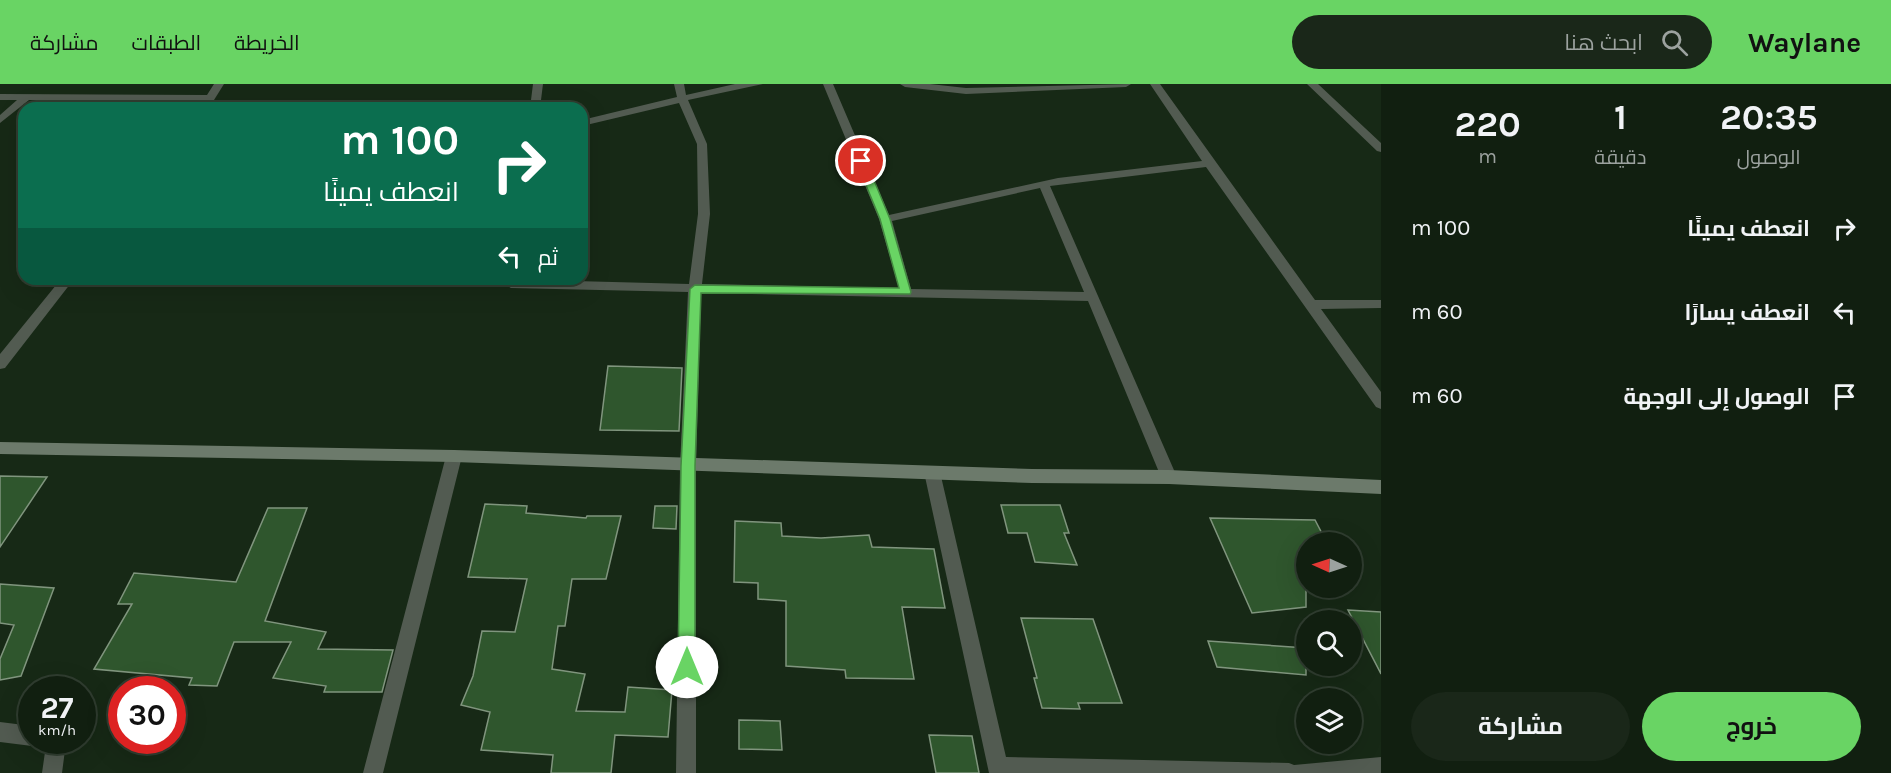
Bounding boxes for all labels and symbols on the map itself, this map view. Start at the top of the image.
pin [835,135,886,186]
north arrow [1296,532,1362,598]
position arrow [655,635,719,699]
speed limit sign: 30 [108,676,186,754]

